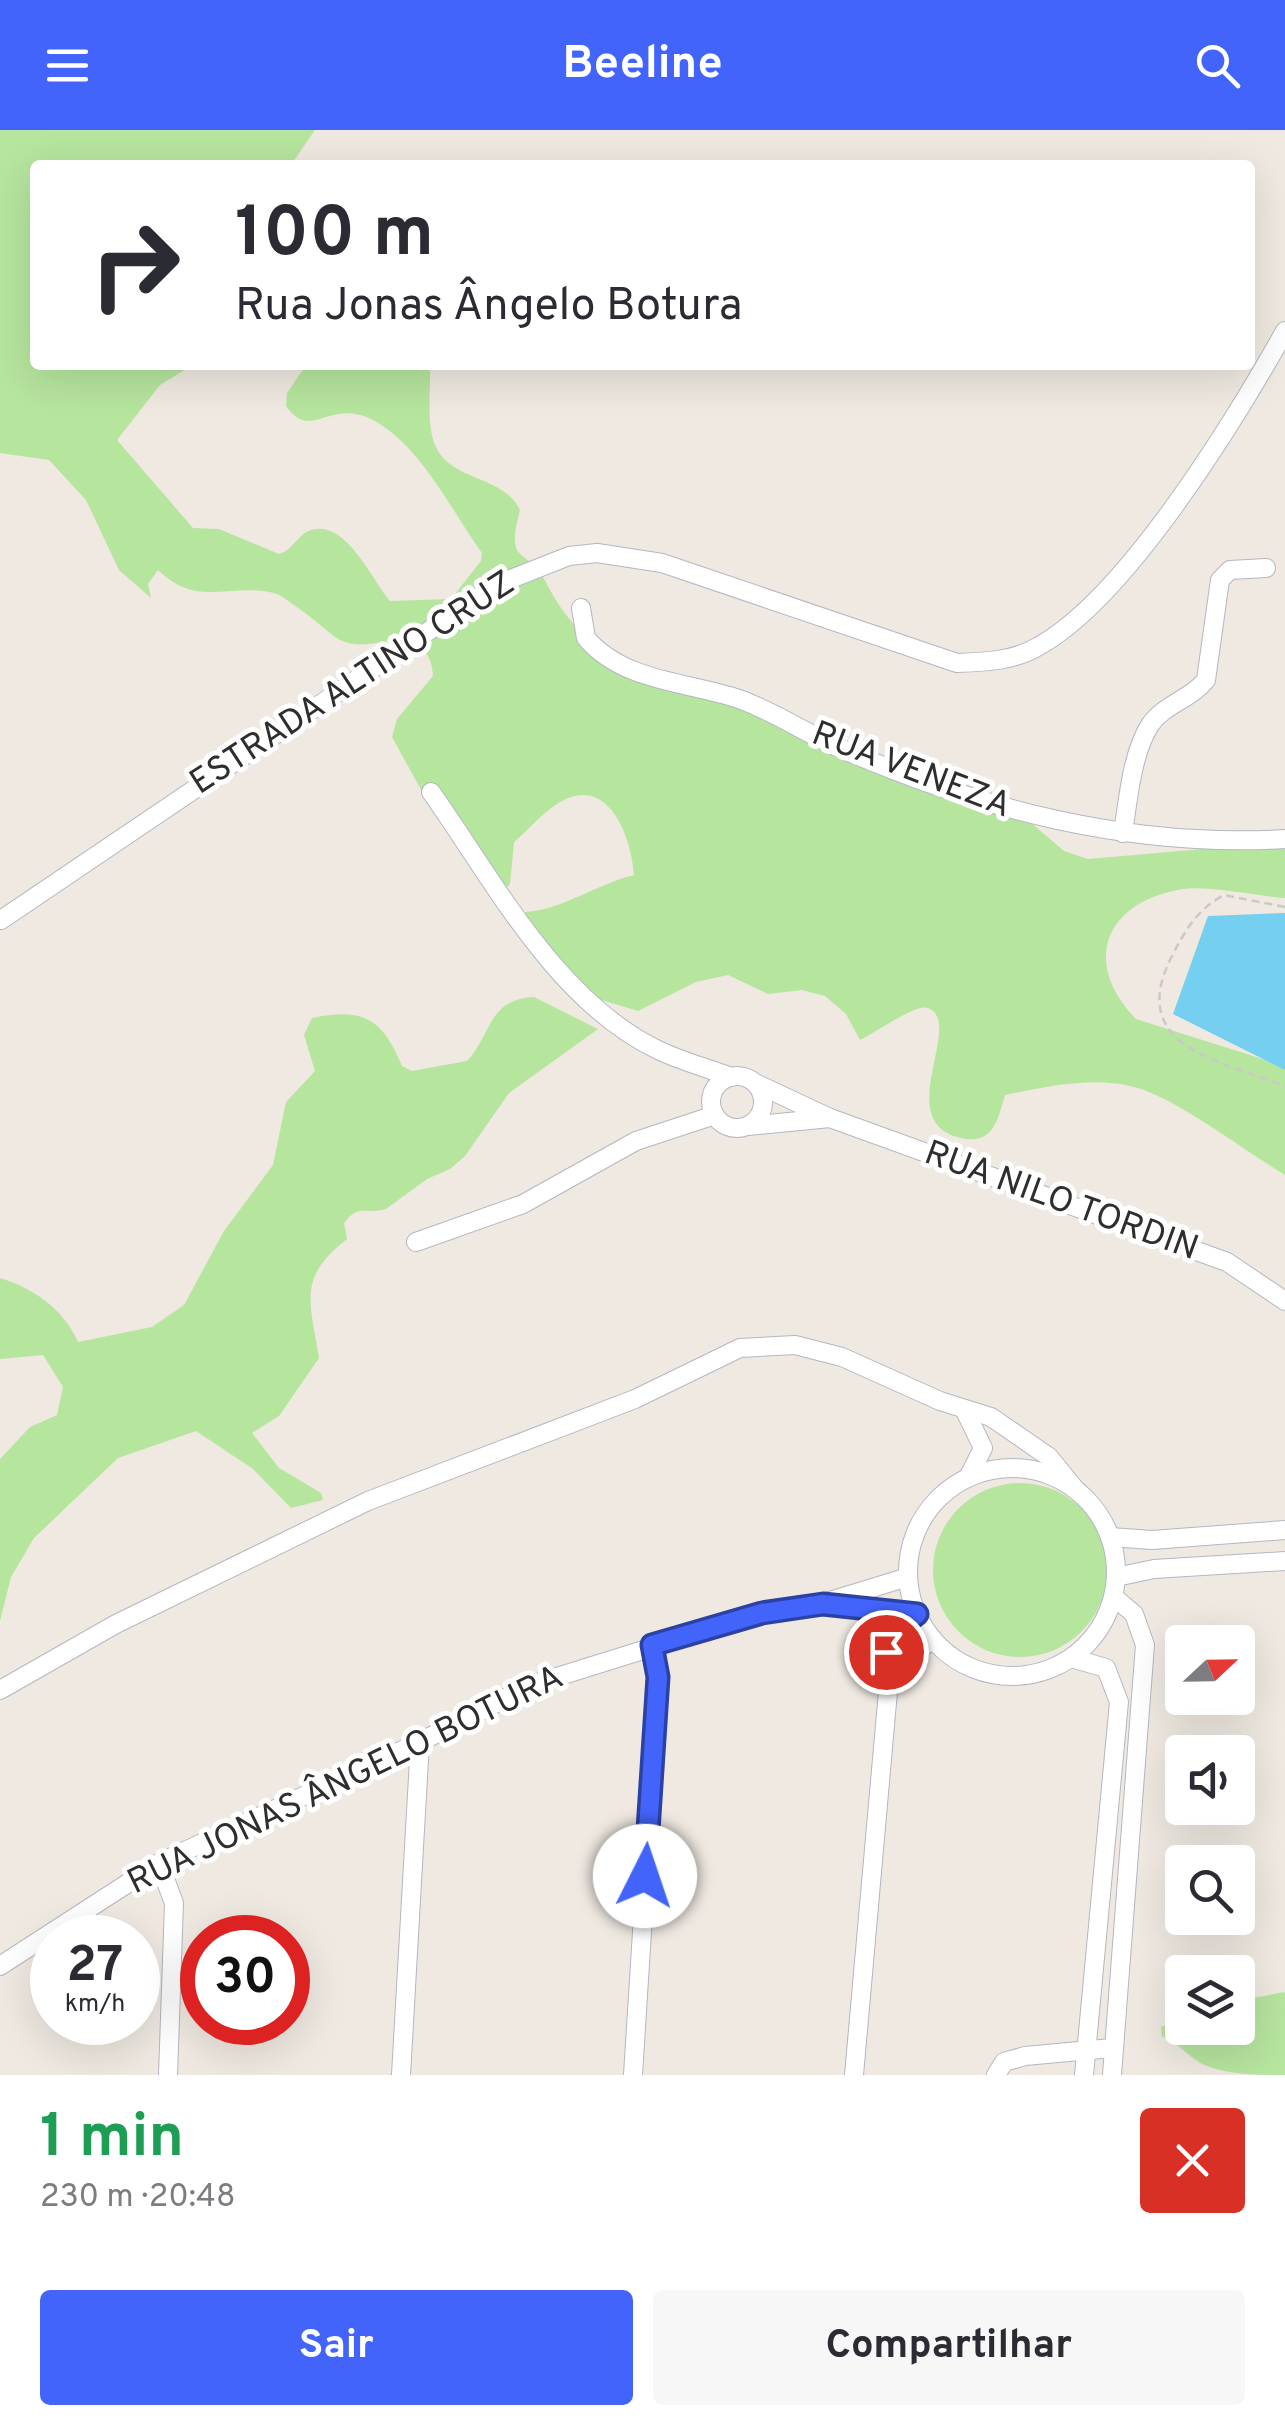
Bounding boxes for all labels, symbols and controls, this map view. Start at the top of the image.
text: Beeline [562,37,723,94]
icon: menu [40,38,95,93]
icon: search [1190,38,1245,93]
text: 100 m [235,192,434,281]
icon: right [70,200,200,330]
text: Rua Jonas Ângelo Botura [235,279,742,336]
street label: ESTRADA ALTINO CRUZ [182,562,524,806]
street label: RUA VENEZA [805,713,1017,829]
street label: RUA NILO TORDIN [918,1132,1204,1272]
pin [844,1610,929,1695]
icon: arrive [859,1625,914,1680]
north arrow [1165,1625,1255,1715]
map controls [1165,1625,1255,2045]
street label: RUA JONAS ÂNGELO BOTURA [121,1655,571,1906]
button: sound [1165,1735,1255,1825]
position arrow [593,1824,697,1928]
button: search [1165,1845,1255,1935]
speed limit sign: 30 [180,1915,310,2045]
text: 27 [67,1936,123,1999]
button: layers [1165,1955,1255,2045]
text: km/h [65,1989,125,2021]
text: 1 min [40,2102,184,2178]
button: close [1140,2108,1245,2213]
text: 230 m · 20:48 [40,2178,236,2218]
button: Sair [40,2290,633,2405]
button: Compartilhar [653,2290,1245,2405]

